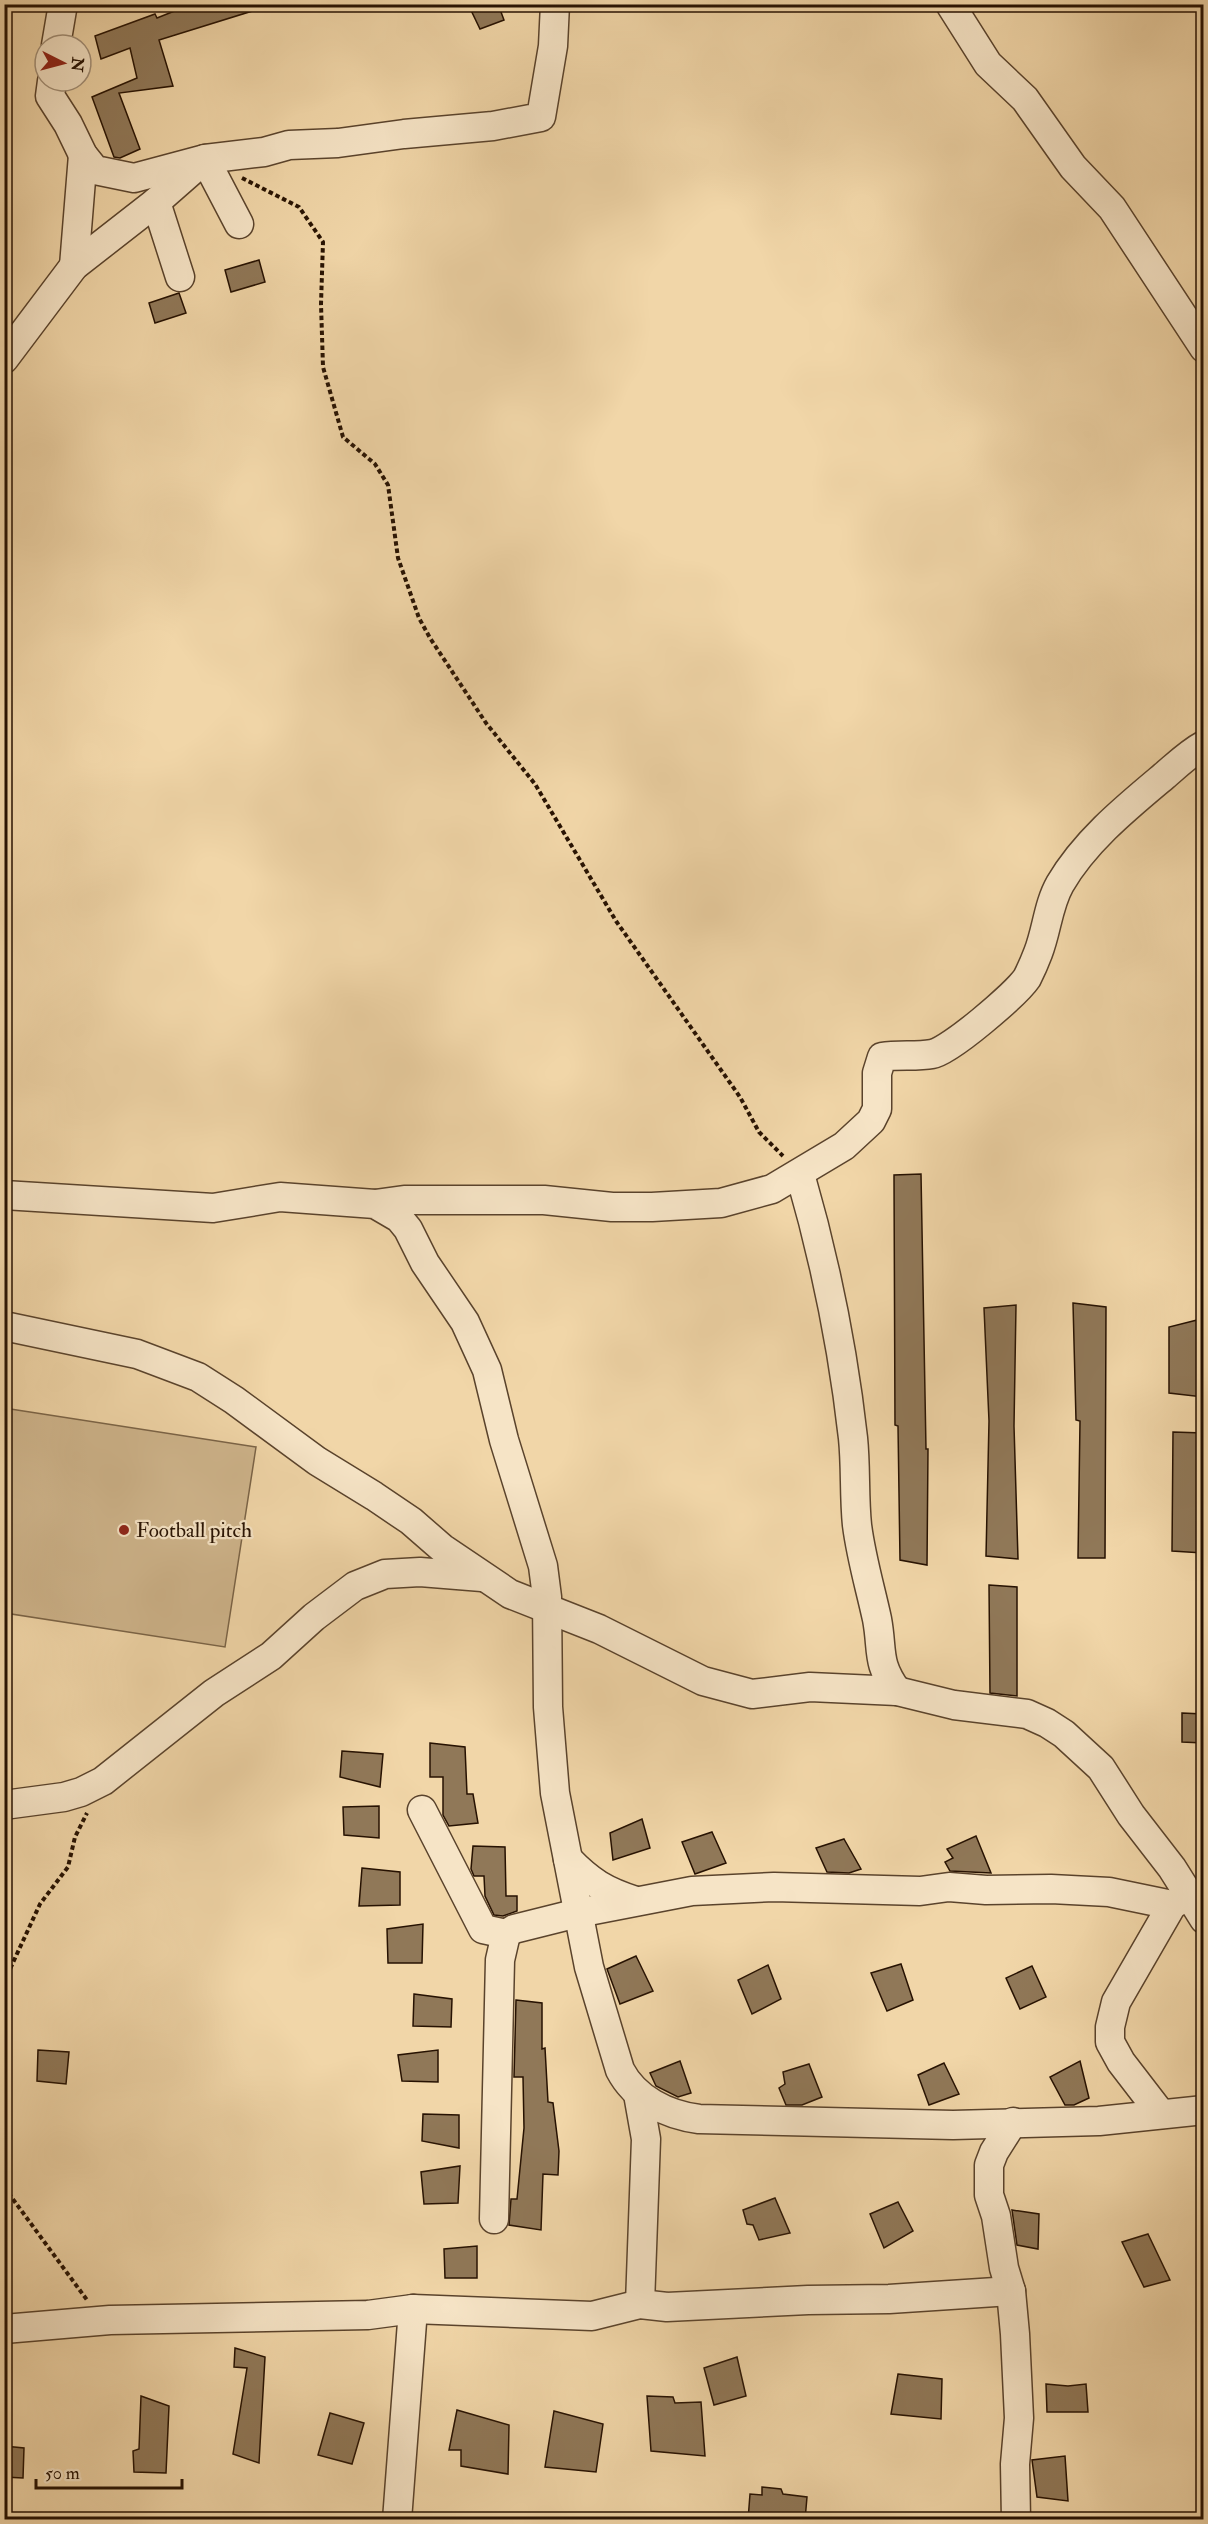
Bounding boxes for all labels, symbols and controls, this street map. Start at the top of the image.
north arrow [33,33,93,93]
text: N [66,55,88,73]
place label: Football pitch [136,1517,252,1544]
marker: Football pitch [117,1523,131,1537]
scale bar [36,2452,182,2490]
text: 50 m [45,2462,80,2485]

